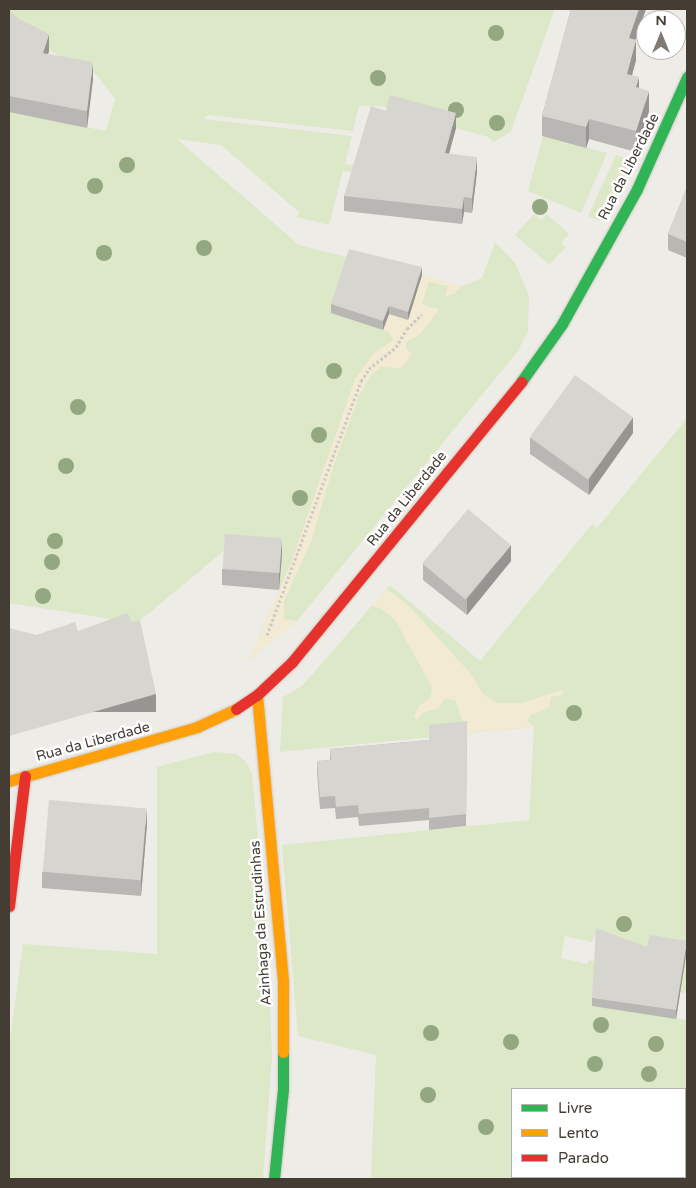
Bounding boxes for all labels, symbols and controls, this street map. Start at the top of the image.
north arrow [636,10,686,60]
text: N [655,12,667,29]
street label: Rua da Liberdade [595,111,663,223]
street label: Rua da Liberdade [364,448,450,550]
street label: Rua da Liberdade [34,719,152,765]
street label: Azinhaga da Estrudinhas [247,840,275,1006]
legend [511,1088,686,1178]
text: Livre [558,1099,592,1117]
text: Lento [558,1124,599,1142]
text: Parado [558,1149,609,1167]

